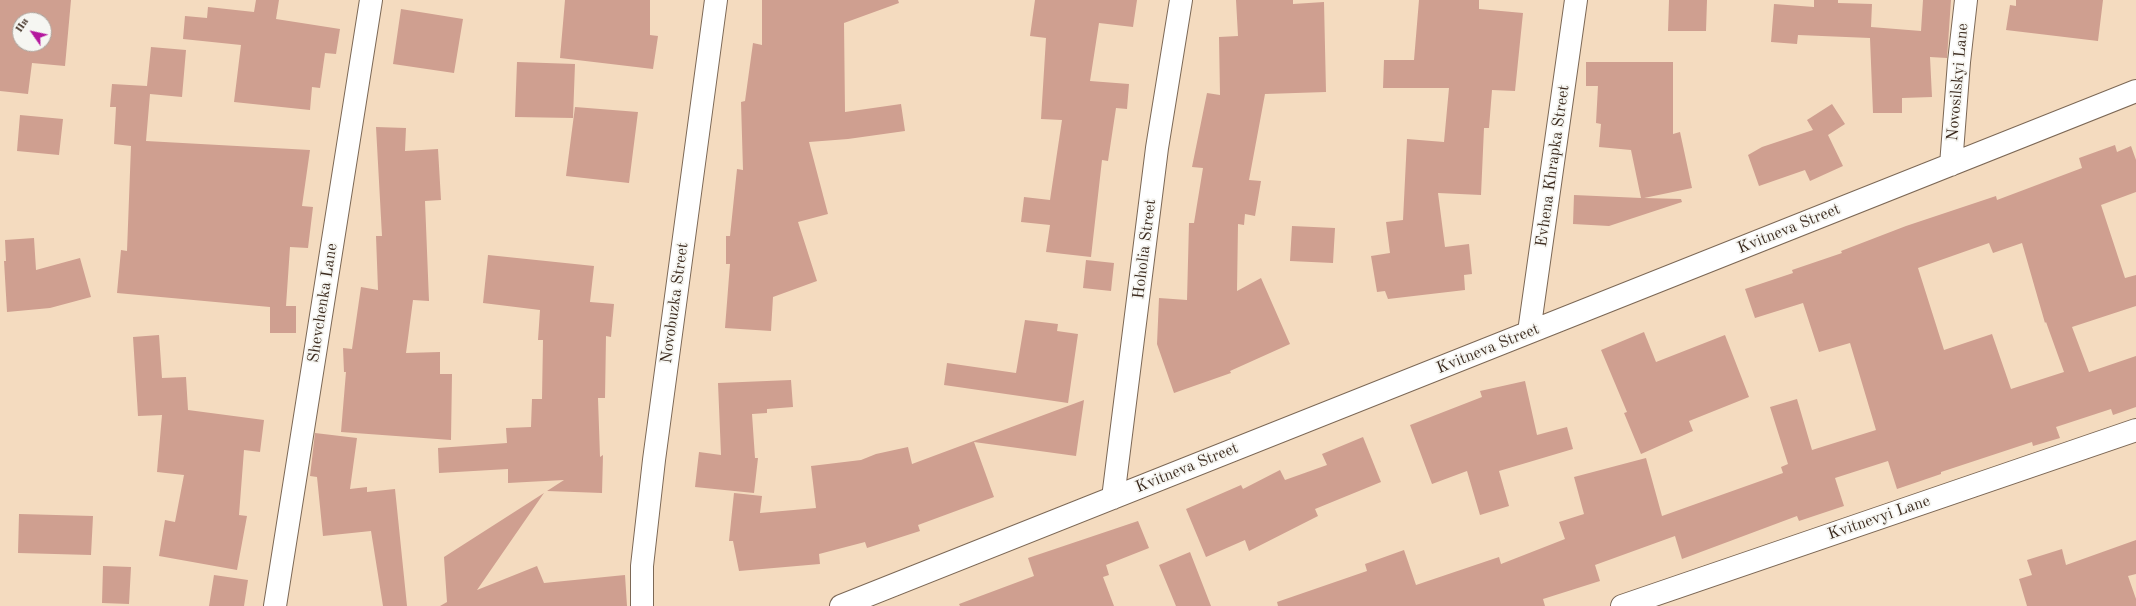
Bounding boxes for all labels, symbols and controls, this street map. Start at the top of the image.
north arrow [12,12,52,52]
text: Пн [14,16,31,35]
street label: Novosilskyi Lane [1943,22,1973,142]
street label: Evhena Khrapka Street [1532,84,1574,248]
street label: Hoholia Street [1129,198,1161,300]
street label: Kvitneva Street [1735,200,1843,258]
street label: Novobuzka Street [657,241,693,365]
street label: Shevchenka Lane [304,242,342,364]
street label: Kvitneva Street [1434,320,1542,378]
street label: Kvitneva Street [1133,439,1241,497]
street label: Kvitnevyi Lane [1825,492,1933,544]

